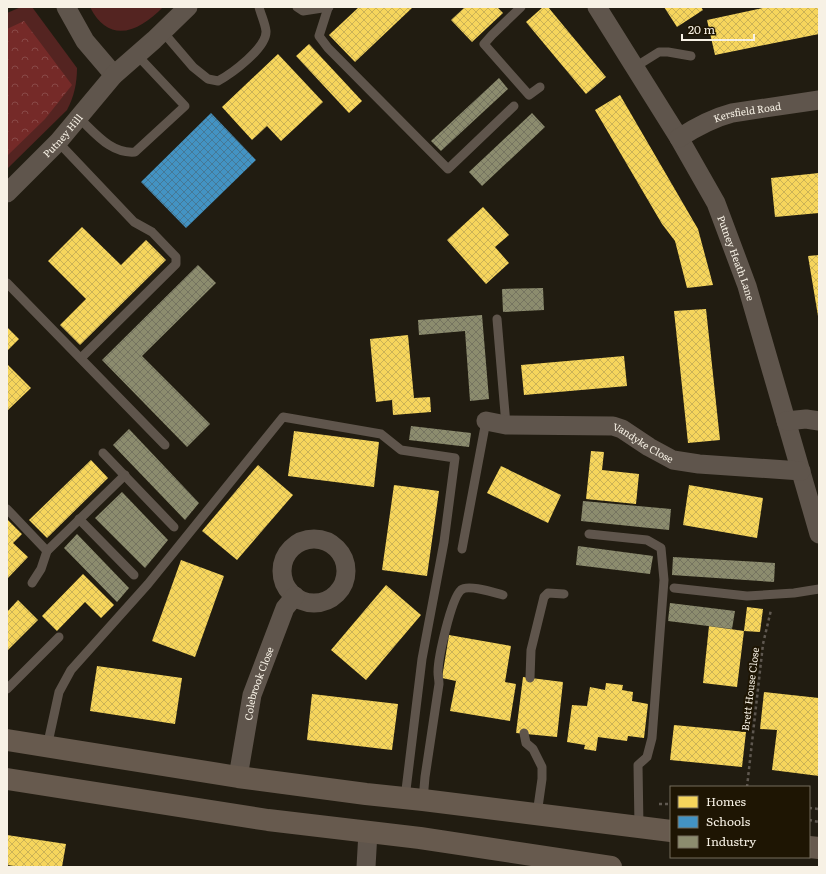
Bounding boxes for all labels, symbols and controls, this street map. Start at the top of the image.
scale bar [682,16,754,42]
text: 20 m [688,20,715,38]
street label: Kersfield Road [711,98,782,126]
street label: Putney Hill [39,110,86,160]
street label: Putney Heath Lane [714,213,759,302]
street label: Vandyke Close [611,419,677,466]
street label: Colebrook Close [240,644,277,721]
street label: Brett House Close [737,646,762,732]
legend [670,786,810,858]
text: Homes [706,792,746,810]
text: Schools [706,812,751,830]
text: Industry [706,832,756,850]

